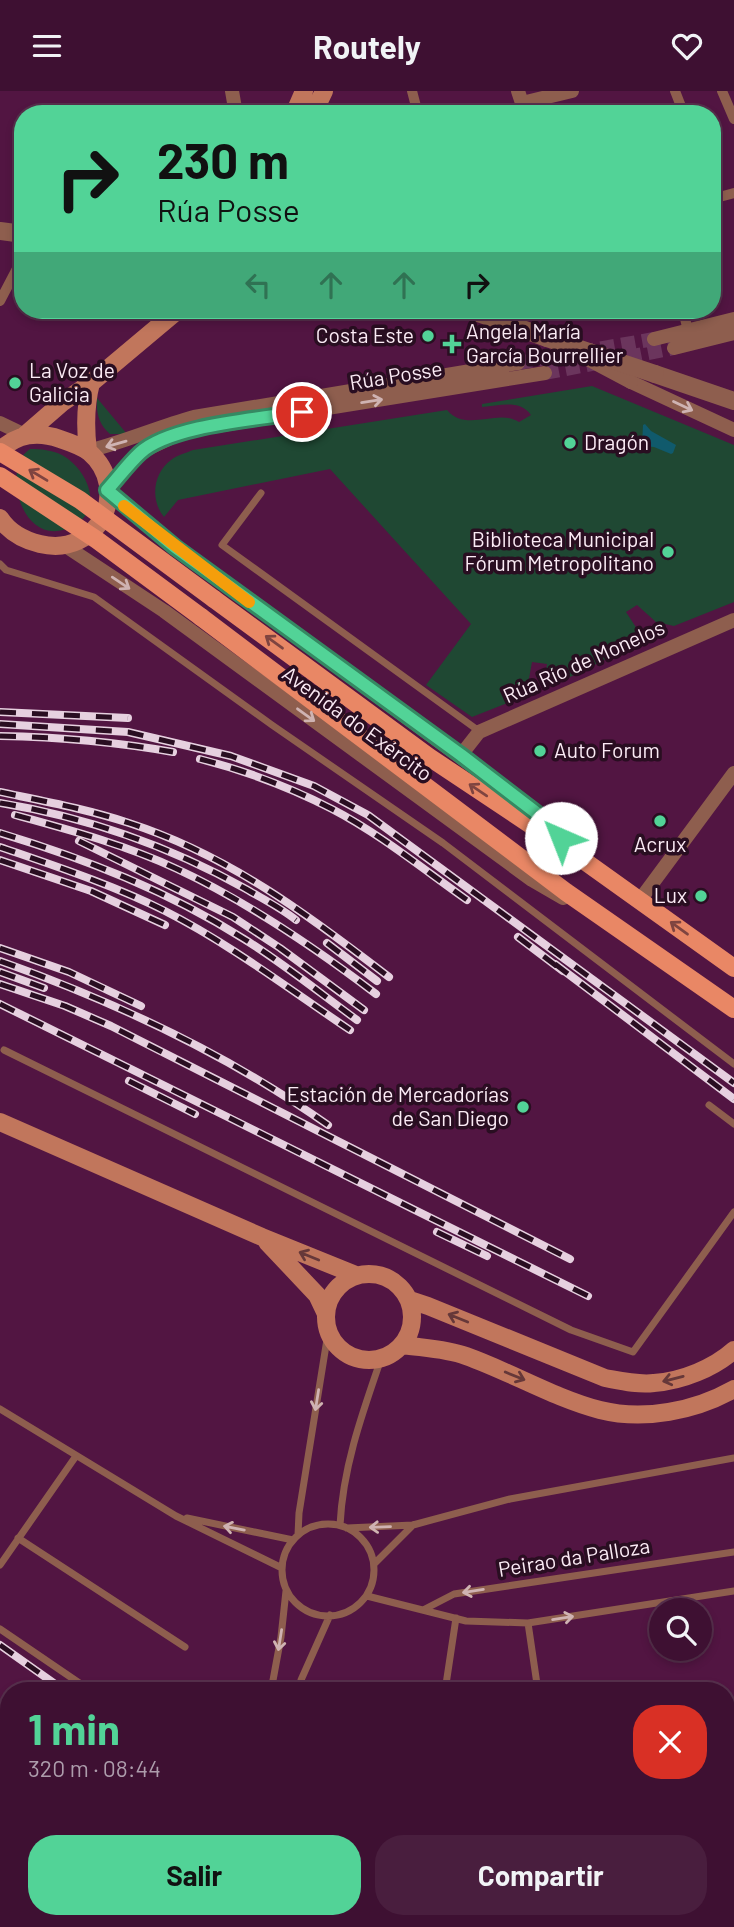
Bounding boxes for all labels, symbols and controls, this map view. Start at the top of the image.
icon: menu [28,27,66,65]
text: Routely [313,27,421,65]
icon: heart [668,27,706,65]
text: 230 m [157,130,289,189]
icon: right [42,133,133,224]
text: Rúa Posse [157,190,300,228]
icon: left [239,266,277,304]
icon: ahead [312,266,350,304]
icon: ahead [385,266,423,304]
icon: right [458,266,496,304]
place label: Angela María García Bourrellier [466,318,624,367]
place label: Costa Este [316,322,414,347]
marker: Costa Este [420,328,436,344]
marker: Angela María García Bourrellier [444,336,460,352]
street label: Rúa Posse [348,355,444,394]
place label: La Voz de Galicia [29,357,115,406]
marker: La Voz de Galicia [7,375,23,391]
pin [272,382,332,442]
icon: arrive [283,393,321,431]
one-way arrow [360,394,383,407]
one-way arrow [672,400,693,413]
place label: Dragón [584,429,649,454]
marker: Dragón [562,435,578,451]
one-way arrow [105,438,127,451]
one-way arrow [29,468,49,482]
place label: Biblioteca Municipal Fórum Metropolitano [464,526,654,575]
marker: Biblioteca Municipal Fórum Metropolitano [660,544,676,560]
one-way arrow [111,576,130,590]
street label: Rúa Río de Monelos [499,614,668,707]
one-way arrow [265,635,284,650]
street label: Avenida do Exército [278,660,438,786]
one-way arrow [296,708,315,723]
place label: Auto Forum [554,737,660,762]
marker: Auto Forum [532,743,548,759]
one-way arrow [469,783,489,797]
position arrow [524,801,598,875]
marker: Acrux [652,813,668,829]
place label: Acrux [634,831,686,856]
place label: Lux [654,882,687,907]
marker: Lux [693,888,709,904]
one-way arrow [670,921,689,935]
place label: Estación de Mercadorías de San Diego [287,1081,509,1130]
marker: Estación de Mercadorías de San Diego [515,1099,531,1115]
one-way arrow [299,1249,321,1262]
one-way arrow [448,1311,470,1324]
one-way arrow [504,1371,526,1384]
one-way arrow [662,1373,685,1386]
one-way arrow [310,1388,323,1411]
one-way arrow [369,1520,392,1533]
one-way arrow [223,1521,246,1534]
street label: Peirao da Palloza [496,1532,651,1581]
one-way arrow [462,1585,485,1598]
map controls [649,1598,712,1661]
button: search [649,1598,712,1661]
one-way arrow [551,1611,574,1624]
one-way arrow [273,1629,286,1651]
text: 1 min [28,1703,120,1753]
button: close [633,1705,707,1779]
text: 320 m · 08:44 [28,1754,161,1782]
button: Salir [28,1835,361,1915]
button: Compartir [375,1835,707,1915]

